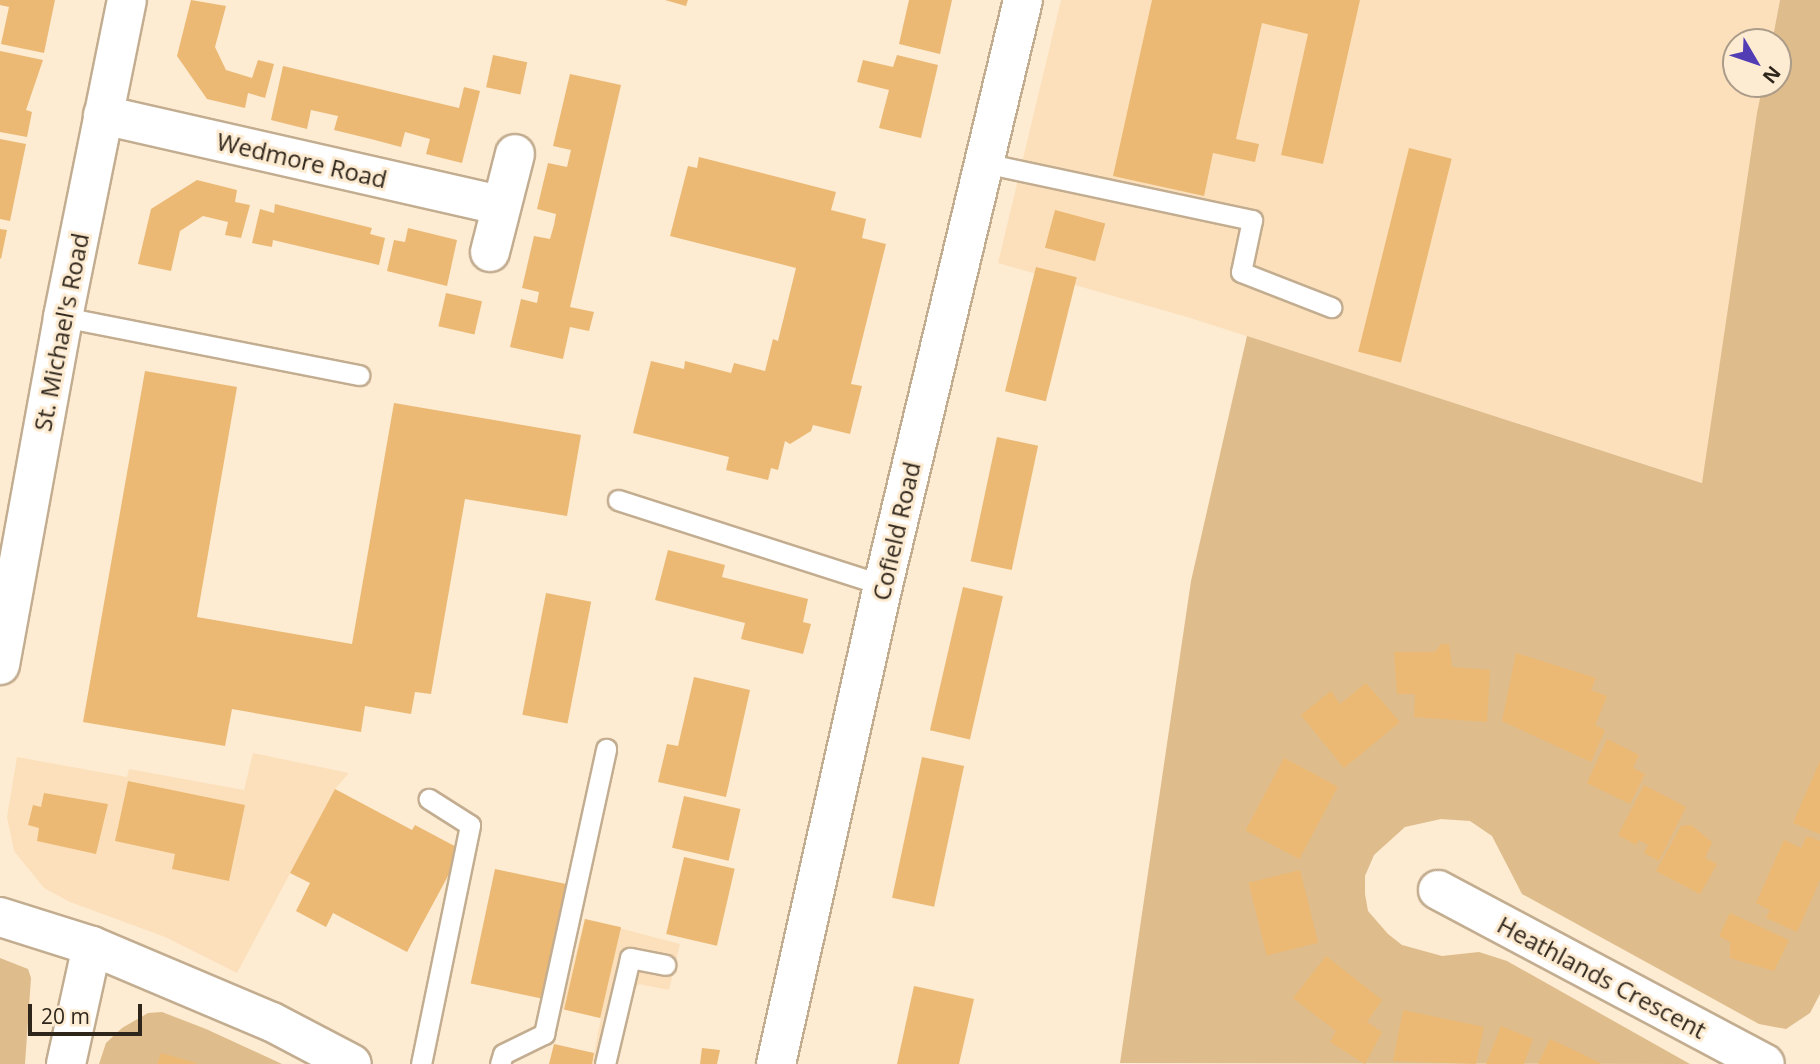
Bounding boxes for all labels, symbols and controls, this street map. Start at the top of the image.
north arrow [1722,28,1792,98]
text: N [1757,61,1787,89]
street label: Wedmore Road [214,126,390,194]
street label: St. Michael's Road [28,231,94,433]
street label: Cofield Road [866,459,926,603]
street label: Heathlands Crescent [1493,910,1711,1044]
scale bar [32,990,145,1034]
text: 20 m [41,1002,90,1030]

